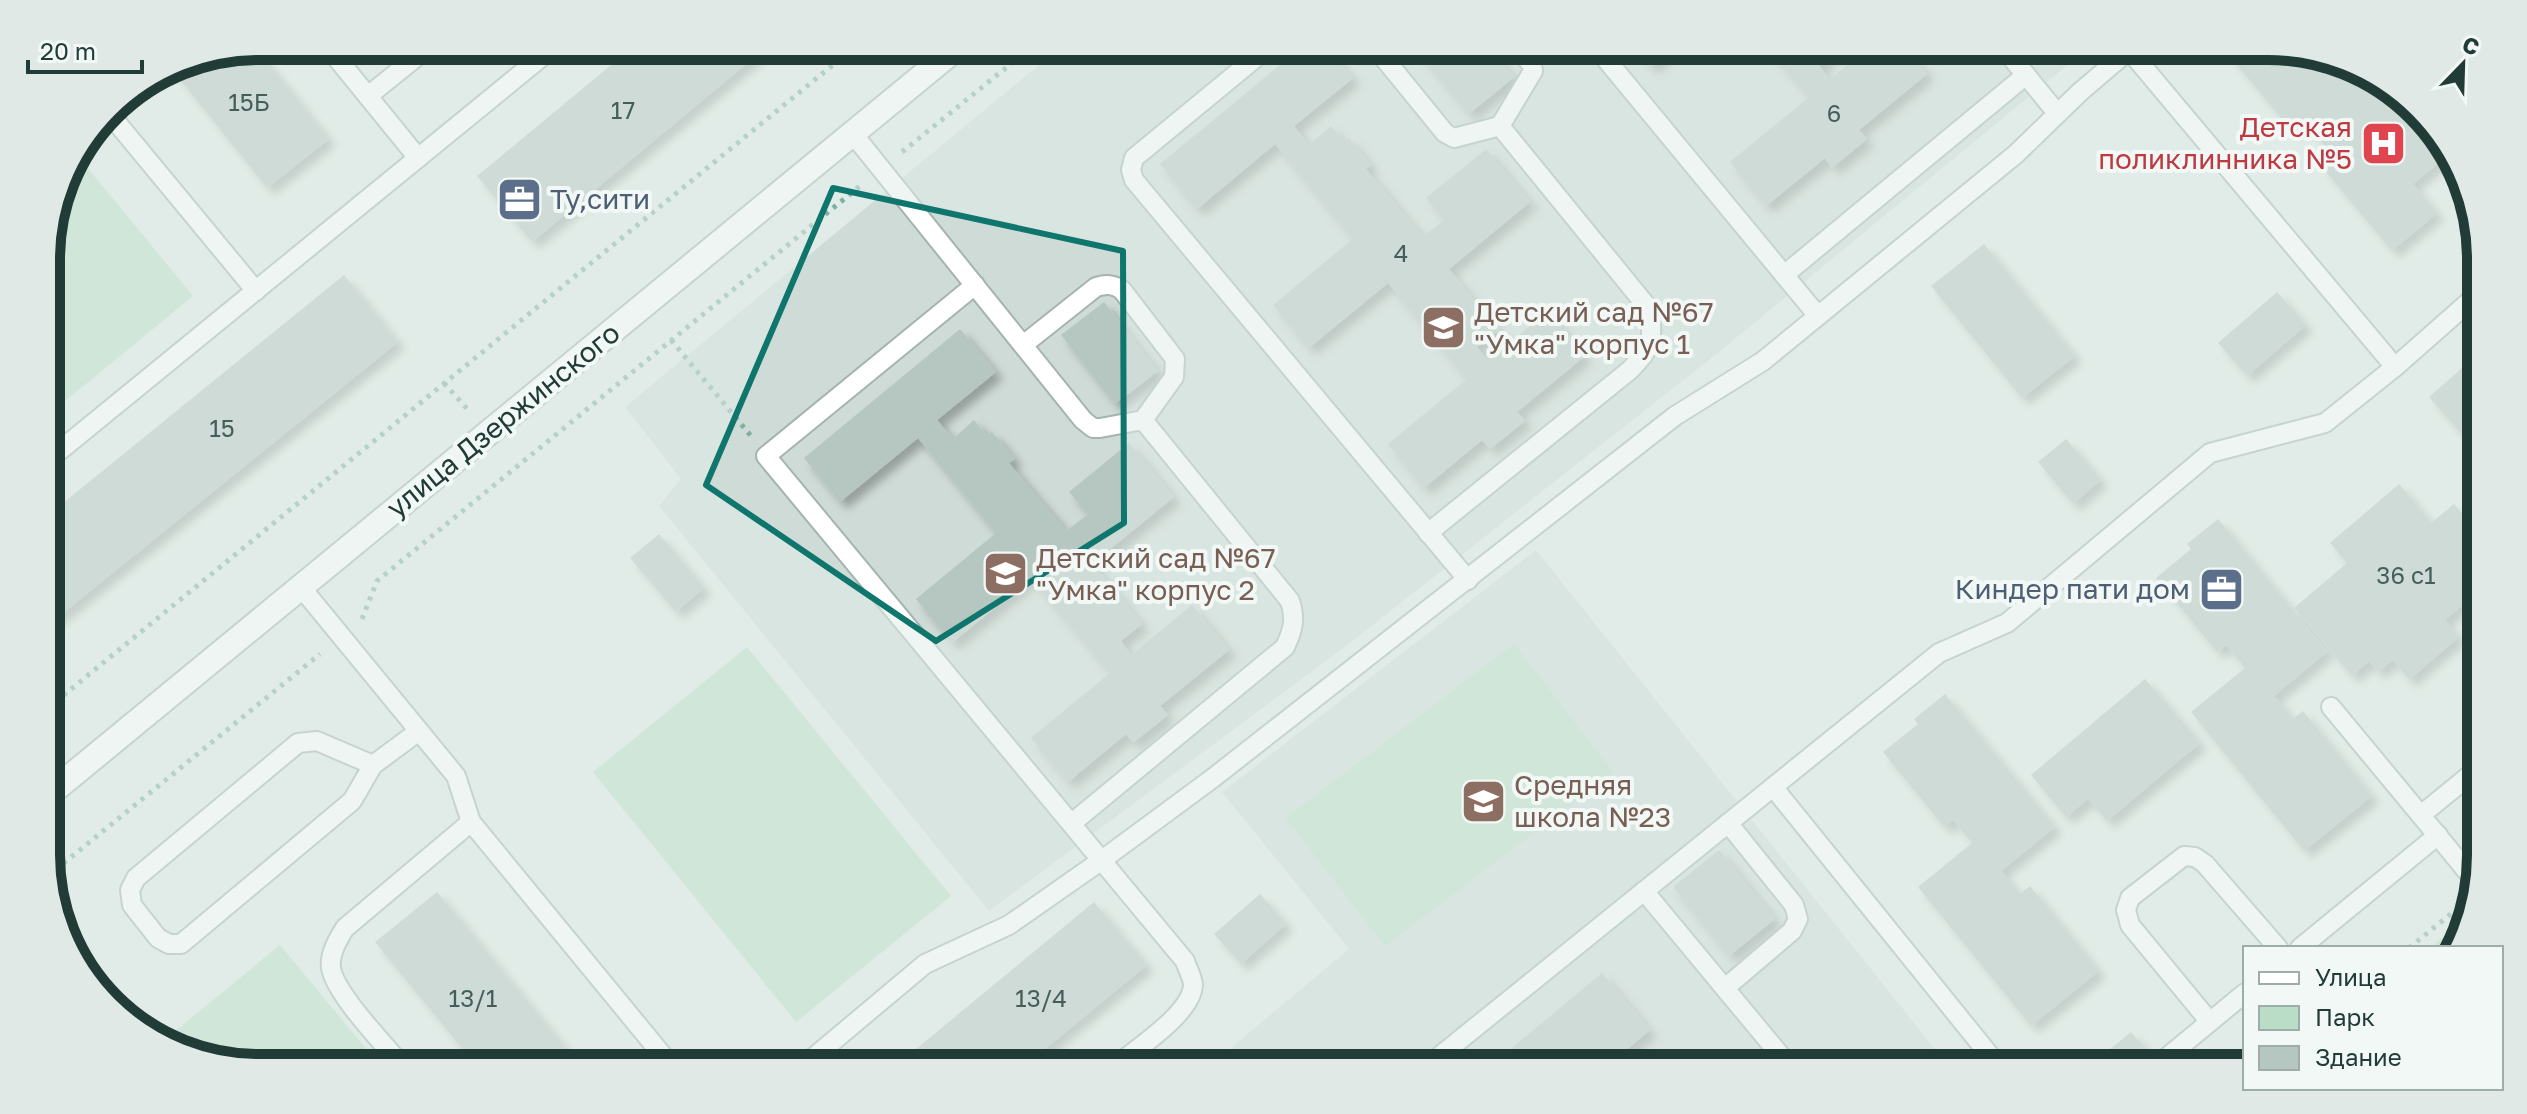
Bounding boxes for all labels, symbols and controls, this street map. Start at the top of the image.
scale bar [28,24,142,74]
north arrow [2423,24,2503,104]
text: С [2459,30,2483,61]
text: 20 m [40,36,96,65]
house number: 15Б [228,87,270,116]
house number: 17 [611,95,635,124]
house number: 6 [1827,98,1841,127]
place label: Детская поликлинника №5 [2098,110,2352,175]
hospital icon: Детская поликлинника №5 [2359,119,2407,167]
office icon: Ту,сити [495,175,543,223]
place label: Ту,сити [550,182,650,215]
house number: 4 [1394,238,1408,267]
place label: Детский сад №67 "Умка" корпус 1 [1474,295,1714,360]
school or university icon: Детский сад №67 "Умка" корпус 1 [1419,304,1467,352]
street label: улица Дзержинского [379,315,626,524]
house number: 15 [209,413,235,442]
place label: Детский сад №67 "Умка" корпус 2 [1036,541,1276,606]
school or university icon: Детский сад №67 "Умка" корпус 2 [981,550,1029,598]
house number: 36 с1 [2376,560,2436,589]
office icon: Киндер пати дом [2197,565,2245,613]
place label: Киндер пати дом [1955,572,2190,605]
place label: Средняя школа №23 [1514,768,1671,833]
school or university icon: Средняя школа №23 [1459,777,1507,825]
legend [2243,946,2503,1090]
text: Улица [2315,962,2387,991]
house number: 13/1 [449,983,497,1012]
house number: 13/4 [1015,983,1067,1012]
text: Парк [2315,1002,2375,1031]
text: Здание [2315,1042,2402,1071]

